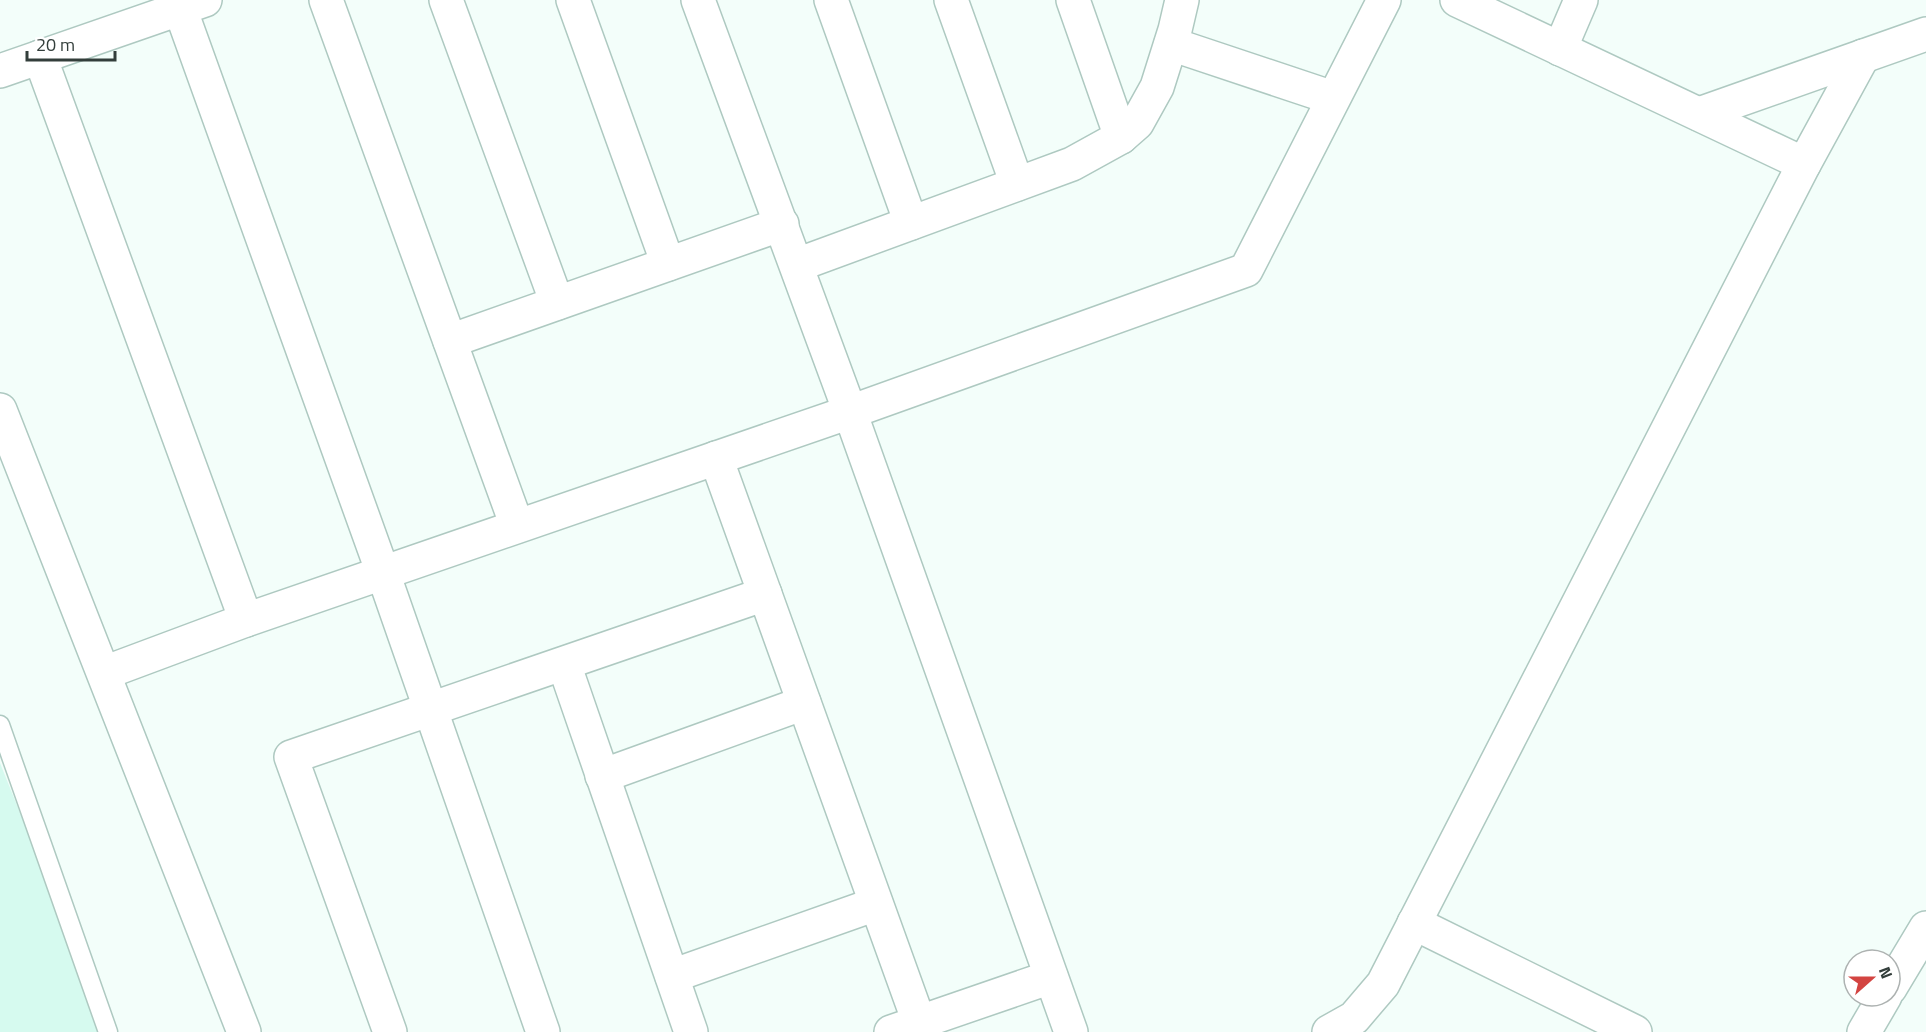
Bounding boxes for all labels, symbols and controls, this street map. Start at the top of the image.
scale bar [27,24,116,62]
text: 20 m [36,31,75,58]
north arrow [1842,948,1902,1008]
text: N [1873,963,1899,982]

